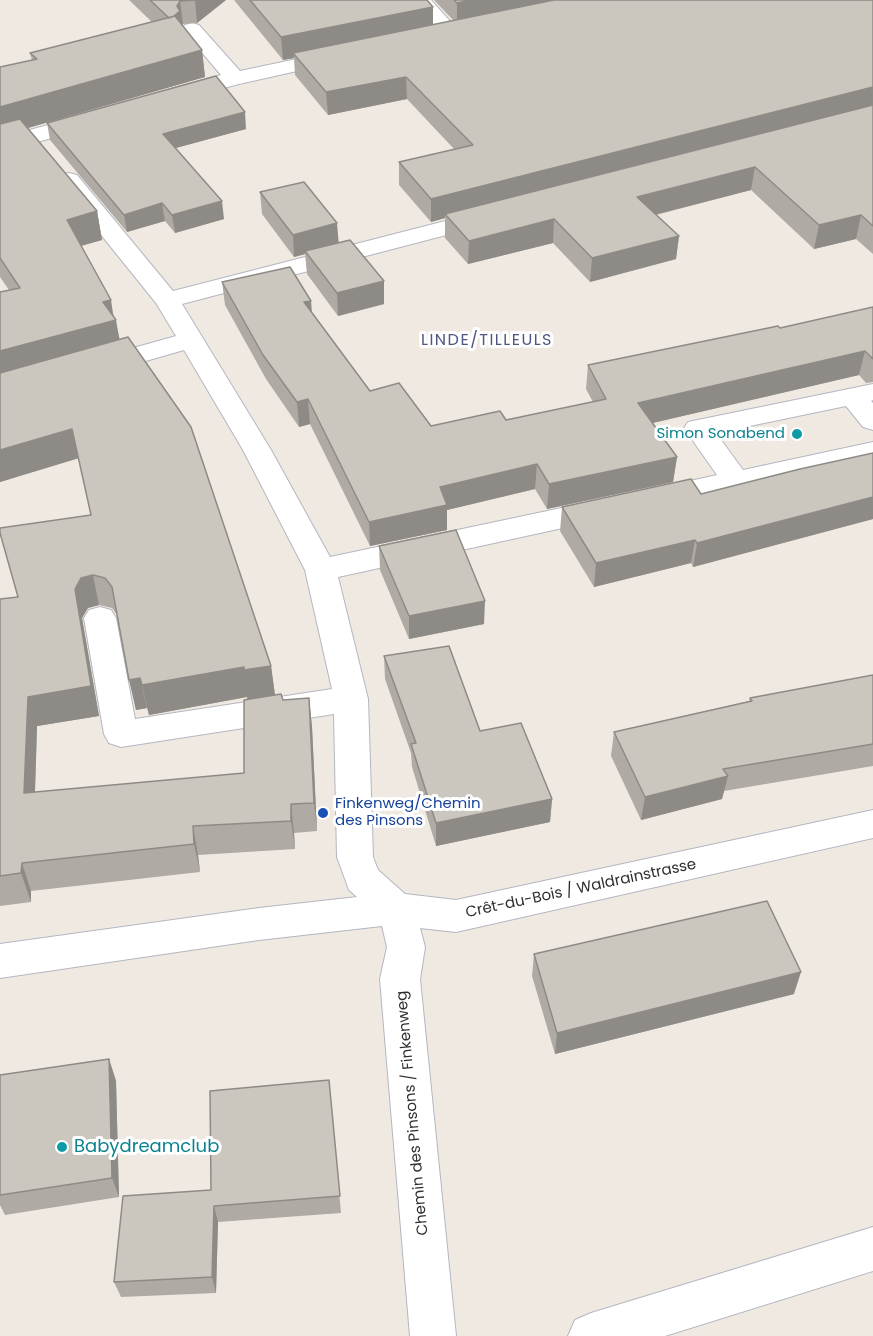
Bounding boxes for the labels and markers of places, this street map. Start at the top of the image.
place label: Simon Sonabend [657,425,785,443]
marker: Simon Sonabend [790,427,804,441]
place label: Finkenweg/Chemin des Pinsons [335,795,481,830]
marker: Finkenweg/Chemin des Pinsons [316,806,330,820]
place label: Babydreamclub [74,1136,219,1158]
marker: Babydreamclub [55,1140,69,1154]

